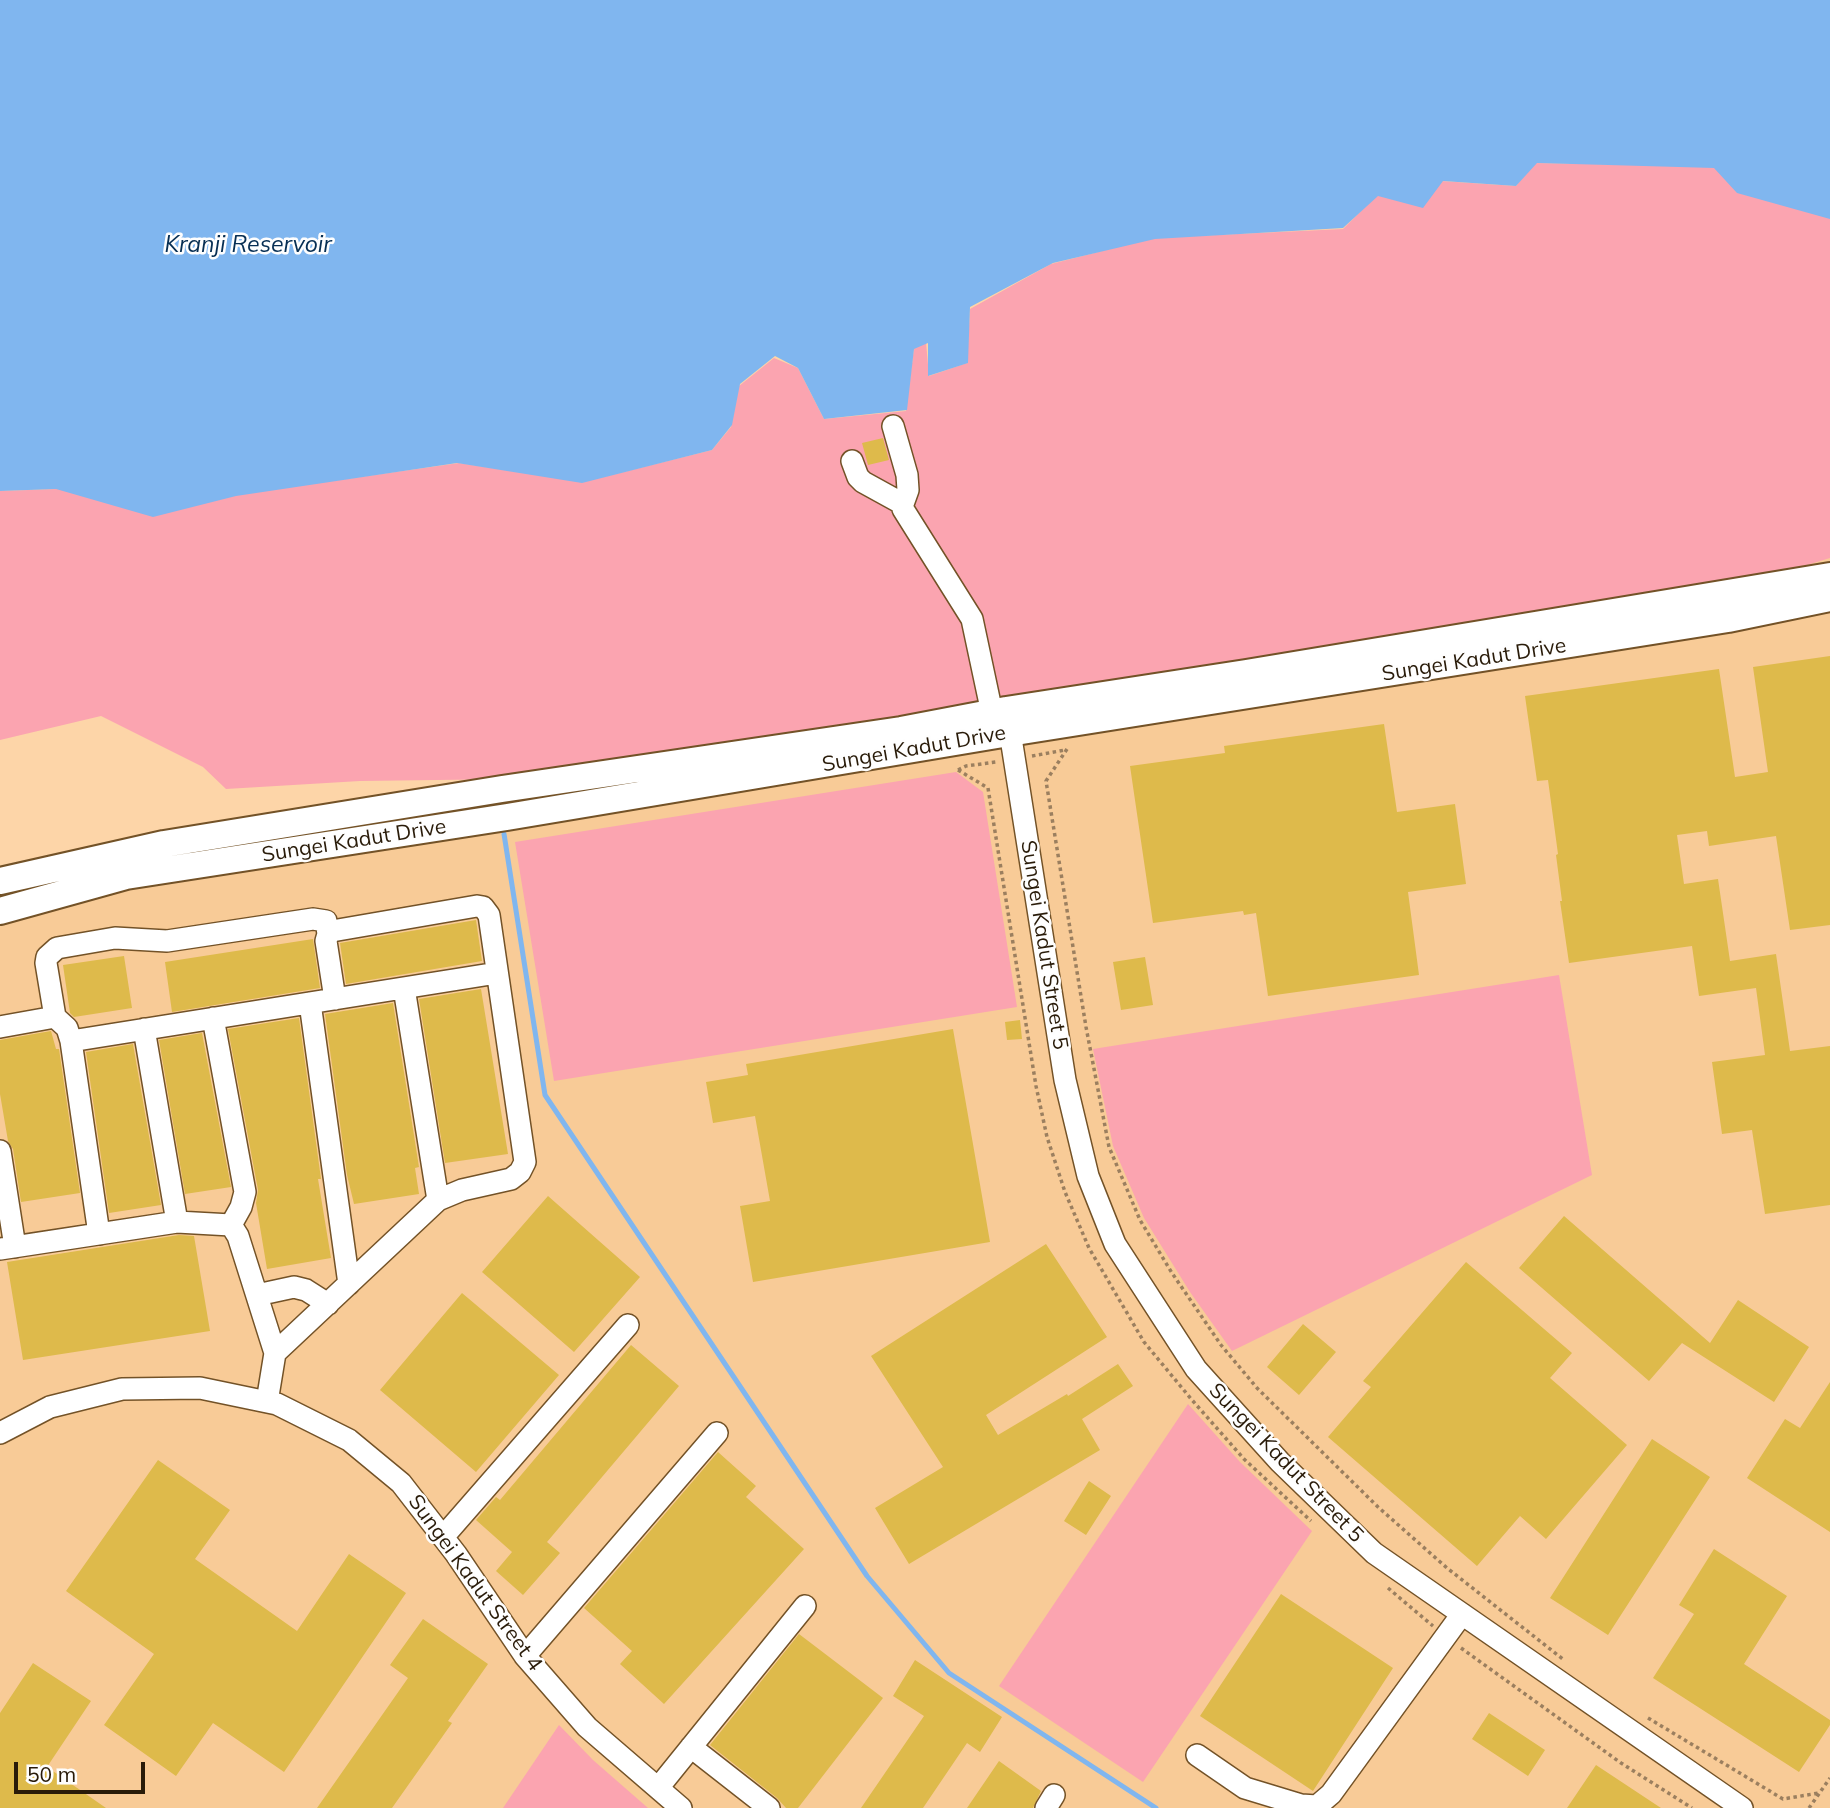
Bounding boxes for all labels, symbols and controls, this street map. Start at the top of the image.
water label: Kranji Reservoir [164,231,332,259]
street label: Sungei Kadut Drive [1380,633,1568,687]
street label: Sungei Kadut Drive [820,720,1008,778]
street label: Sungei Kadut Drive [260,814,448,868]
street label: Sungei Kadut Street 5 [1015,838,1073,1052]
street label: Sungei Kadut Street 5 [1203,1378,1369,1548]
street label: Sungei Kadut Street 4 [403,1490,547,1676]
scale bar [18,1748,149,1792]
text: 50 m [27,1761,76,1787]

